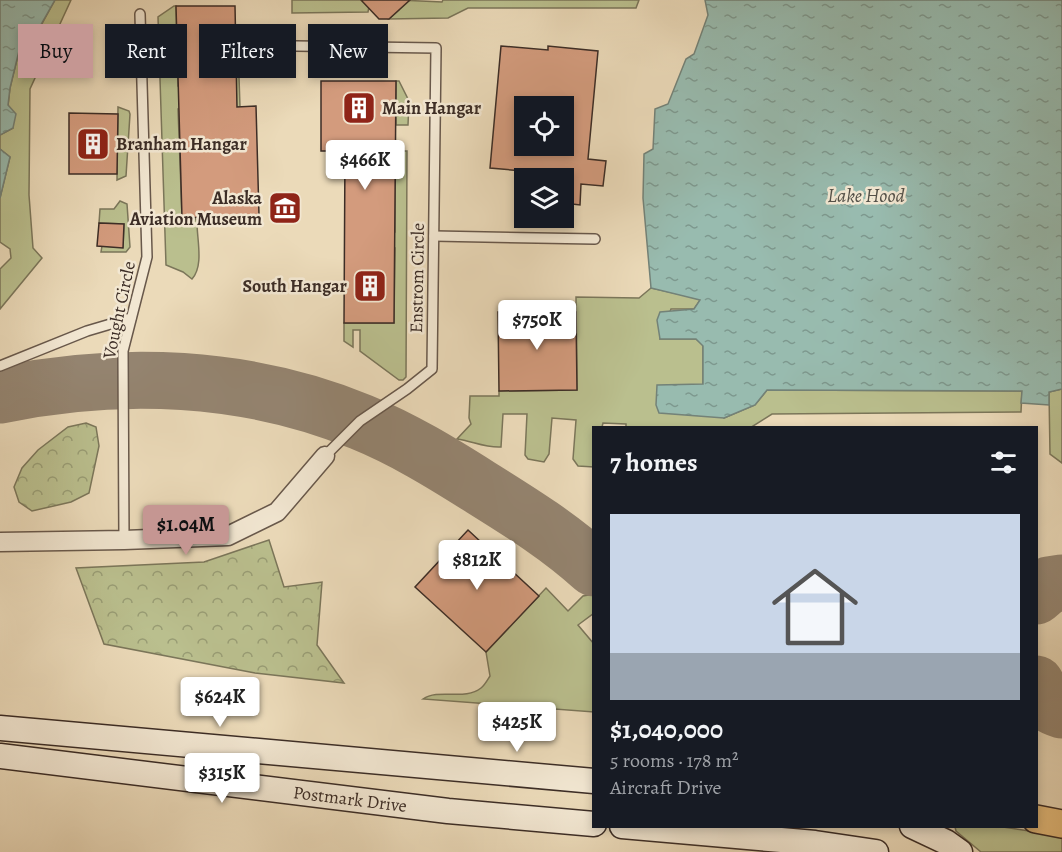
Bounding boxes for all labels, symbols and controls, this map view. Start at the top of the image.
chip: Buy [18,24,93,78]
chip: Rent [105,24,187,78]
chip: Filters [199,24,296,78]
chip: New [308,24,388,78]
building icon: Main Hangar [341,90,377,126]
place label: Main Hangar [382,96,482,120]
map controls [514,96,574,228]
button: locate [514,96,574,156]
building icon: Branham Hangar [75,126,111,162]
place label: Branham Hangar [116,132,248,156]
pin: $466K [323,140,407,191]
text: $466K [340,146,390,173]
button: layers [514,168,574,228]
water label: Lake Hood [827,182,906,209]
place label: Alaska Aviation Museum [129,186,262,231]
museum icon: Alaska Aviation Museum [267,190,303,226]
street label: Enstrom Circle [404,223,430,333]
street label: Vought Circle [97,259,141,362]
building icon: South Hangar [352,268,388,304]
place label: South Hangar [243,274,348,298]
pin: $750K [495,300,579,351]
text: $750K [512,306,562,333]
text: 7 homes [610,445,698,480]
icon: filters [987,446,1020,479]
pin: $1.04M [137,505,235,556]
text: $1.04M [157,511,215,538]
pin: $812K [435,540,519,591]
text: $812K [453,546,501,573]
icon: home [761,553,869,661]
pin: $624K [178,677,262,728]
text: $624K [195,683,245,710]
pin: $425K [475,702,559,753]
text: $425K [492,708,542,735]
text: $1,040,000 [610,712,723,747]
text: 5 rooms · 178 m² [610,747,739,774]
pin: $315K [180,753,264,804]
text: $315K [199,759,245,786]
text: Aircraft Drive [610,774,722,801]
street label: Postmark Drive [292,780,408,818]

